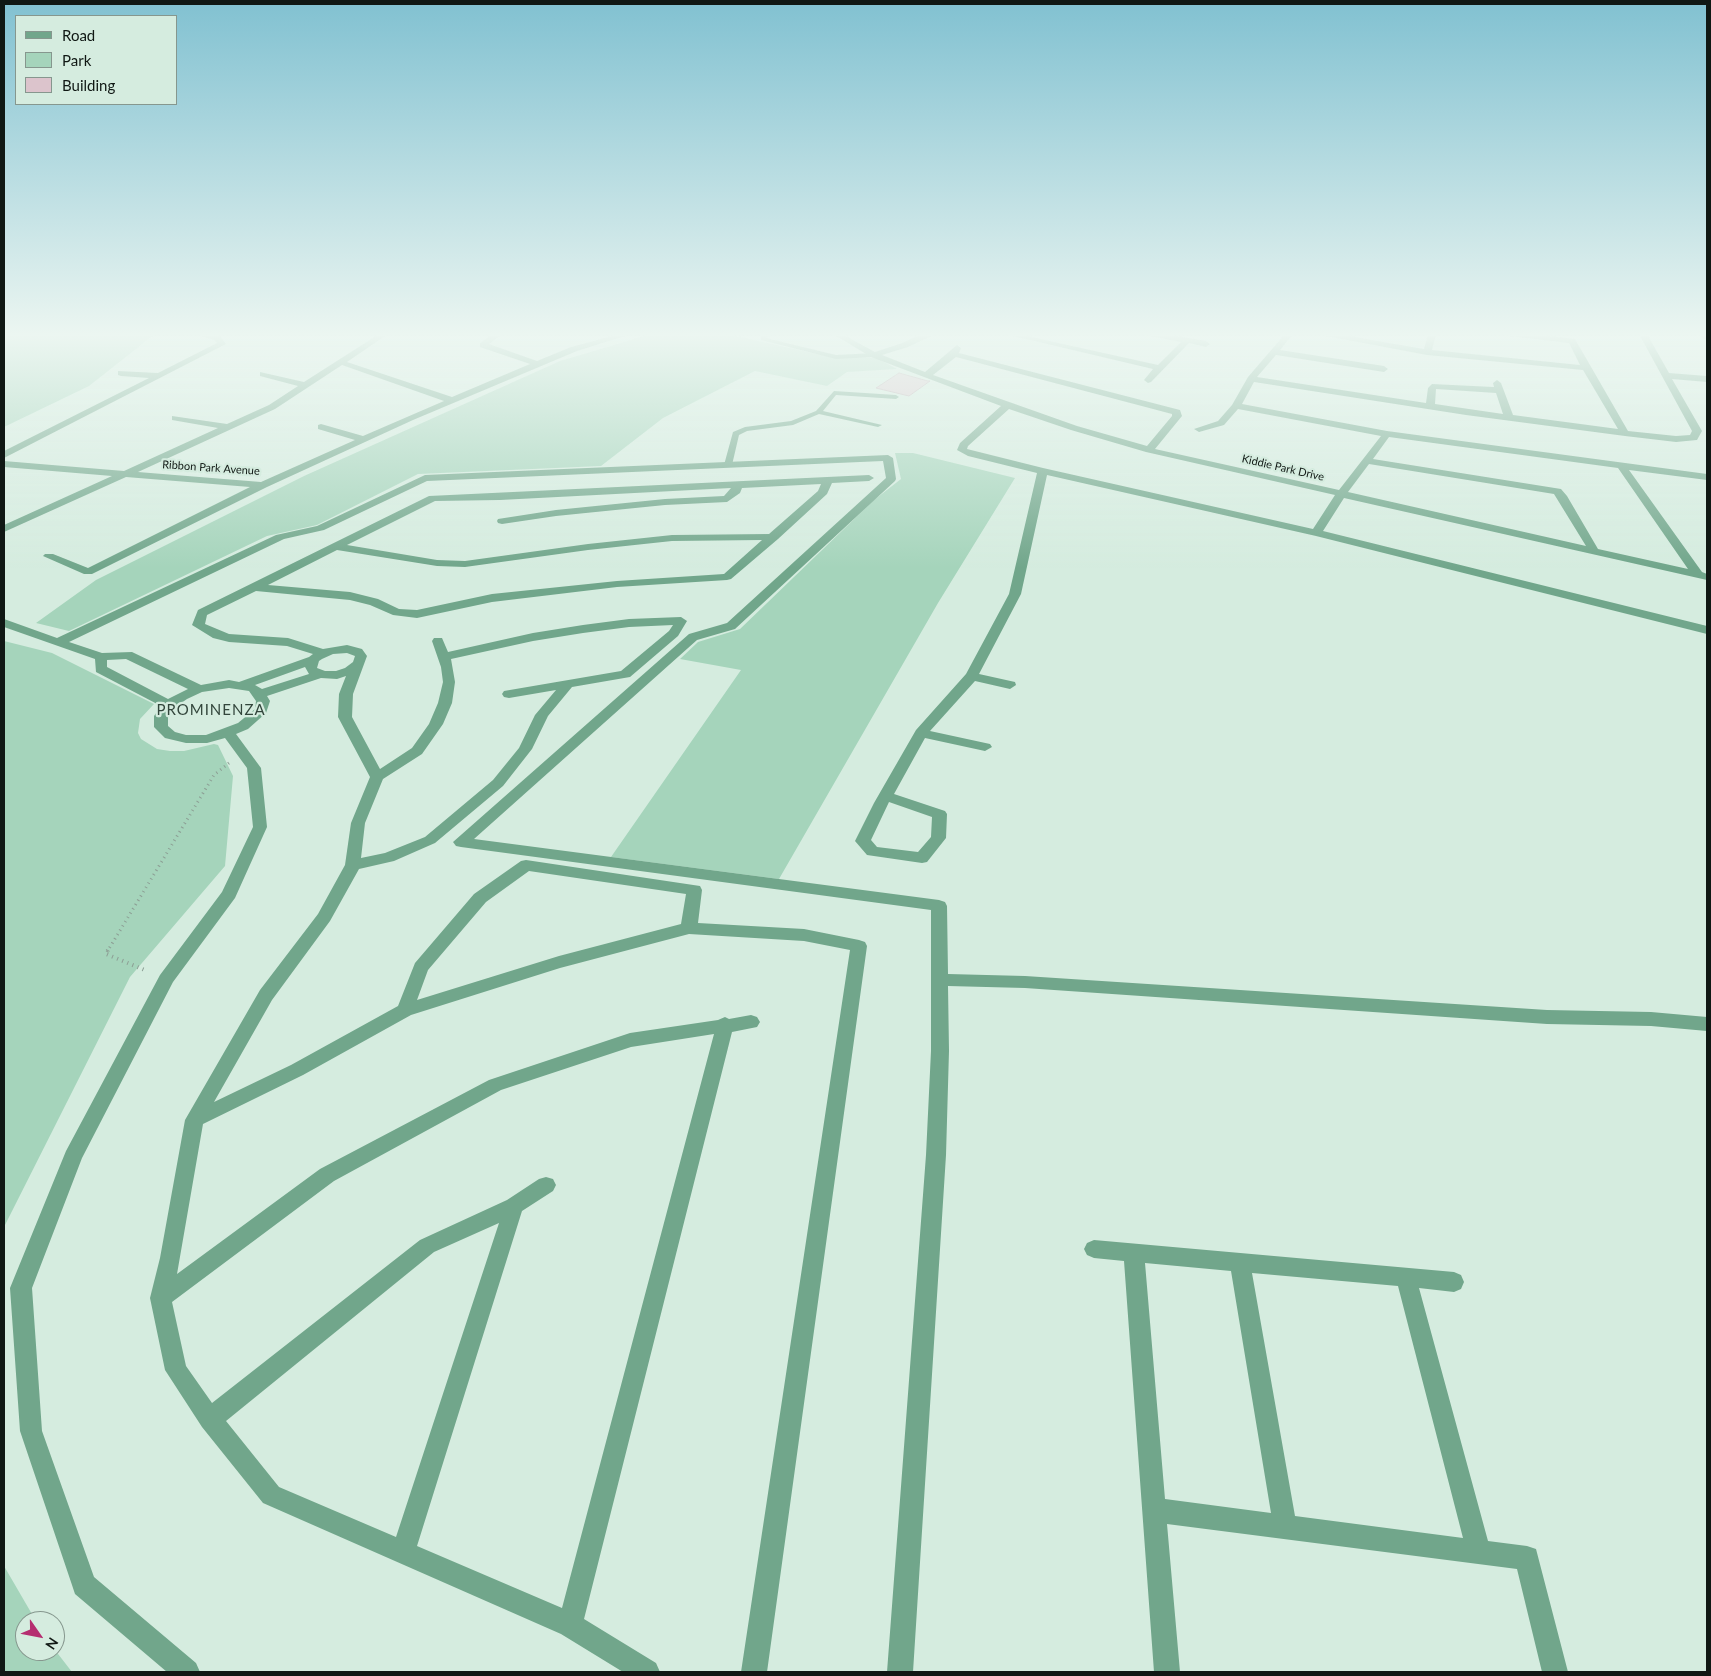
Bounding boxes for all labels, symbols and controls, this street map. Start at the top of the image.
legend [15,15,178,105]
text: Road [62,26,95,44]
text: Park [62,51,91,69]
text: Building [62,76,115,94]
street label: Kiddie Park Drive [1241,452,1325,484]
street label: Ribbon Park Avenue [162,458,260,478]
district label: PROMINENZA [155,701,267,719]
north arrow [15,1611,65,1661]
text: N [42,1635,62,1653]

